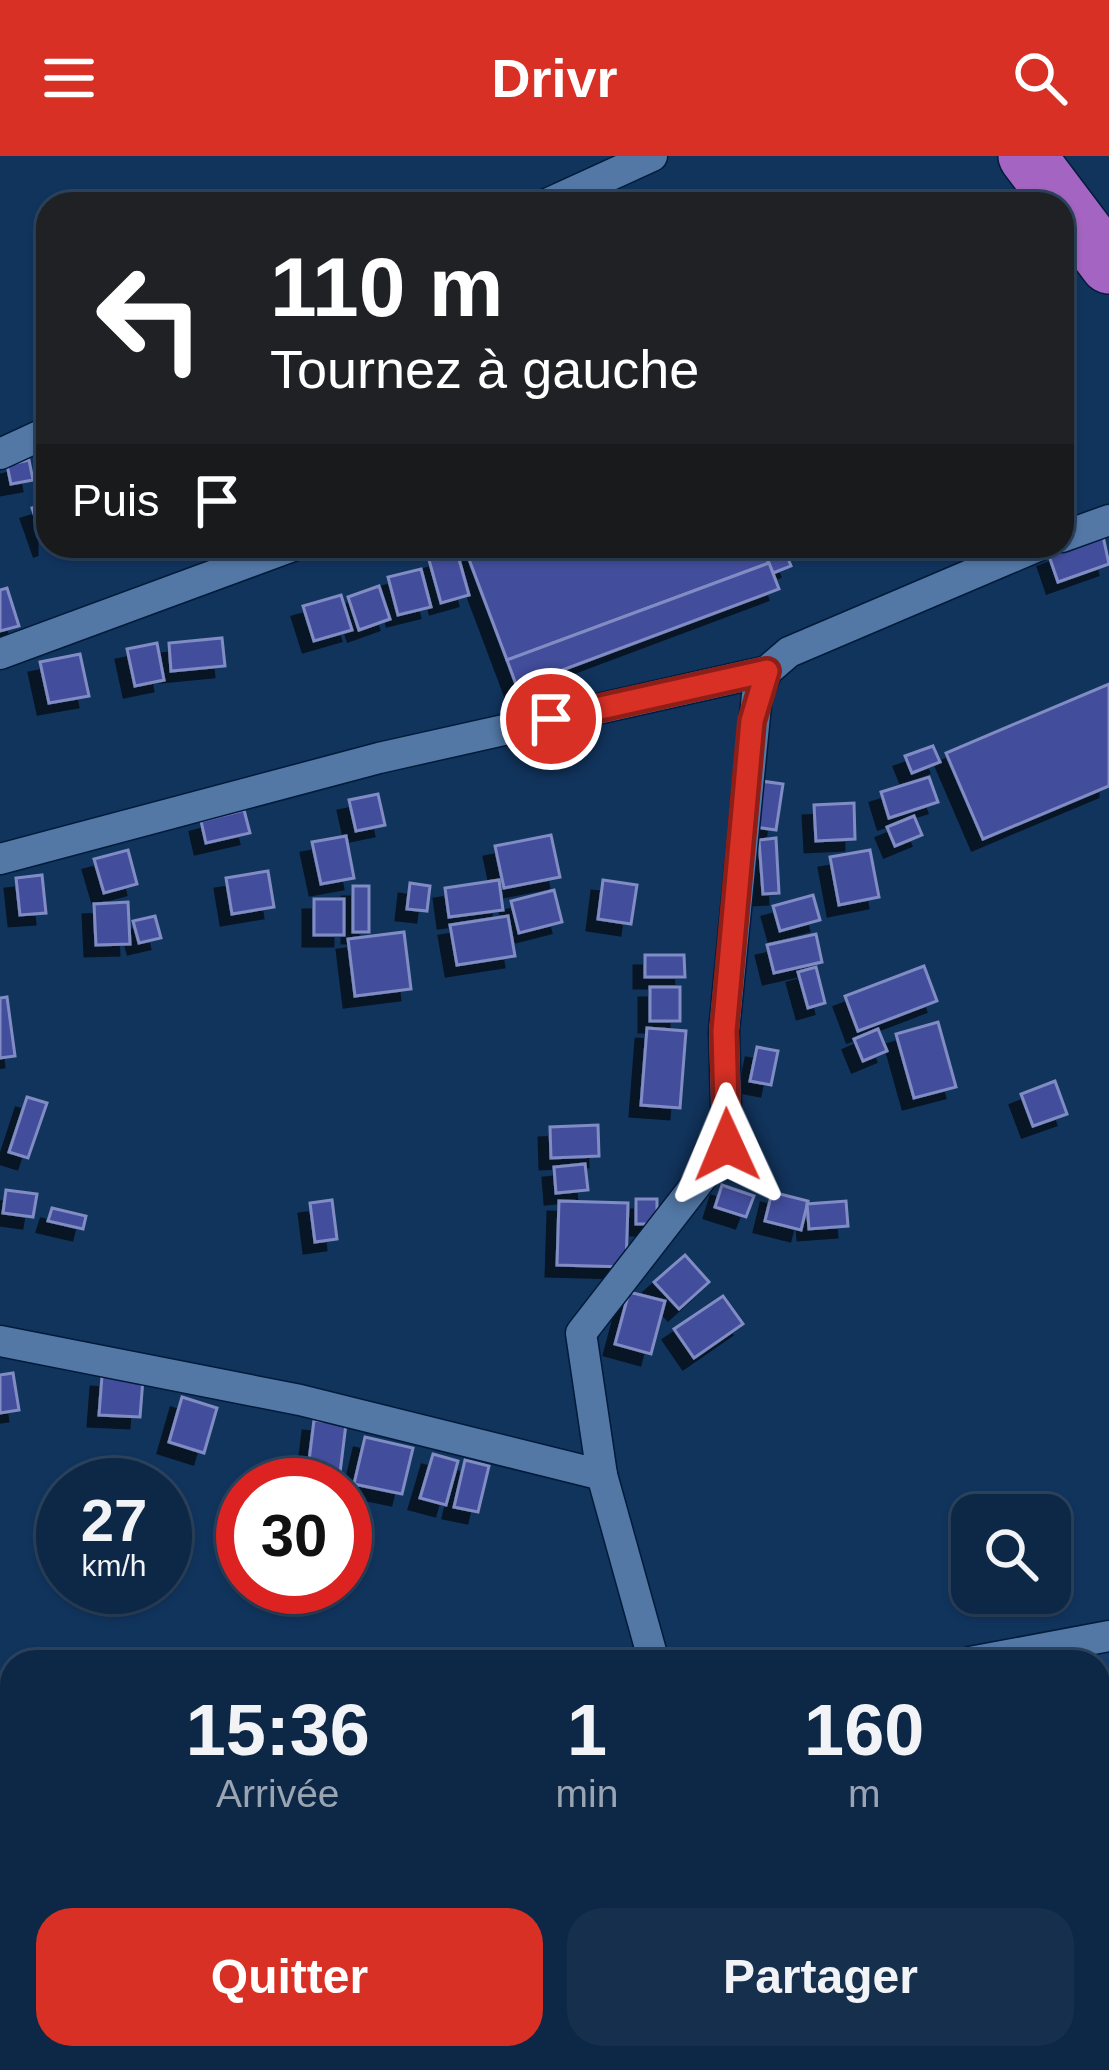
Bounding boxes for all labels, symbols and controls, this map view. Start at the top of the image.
icon: menu [36,45,102,111]
icon: search [1007,45,1073,111]
text: Drivr [491,48,618,108]
icon: left [72,240,228,396]
text: 110 m [270,240,504,334]
text: Tournez à gauche [270,339,699,399]
icon: arrive [184,468,250,534]
text: Puis [72,475,160,526]
pin [500,668,602,770]
icon: arrive [518,686,584,752]
position arrow [664,1082,790,1208]
speed limit sign: 30 [216,1458,372,1614]
text: 27 [81,1487,147,1554]
map controls [951,1494,1071,1614]
button: search [951,1494,1071,1614]
text: km/h [81,1549,147,1582]
text: 15:36 [186,1690,370,1770]
text: 1 [567,1690,607,1770]
text: 160 [804,1690,924,1770]
text: Arrivée [216,1772,340,1815]
text: min [556,1772,618,1815]
text: m [848,1772,880,1815]
button: Quitter [36,1908,543,2046]
button: Partager [567,1908,1074,2046]

